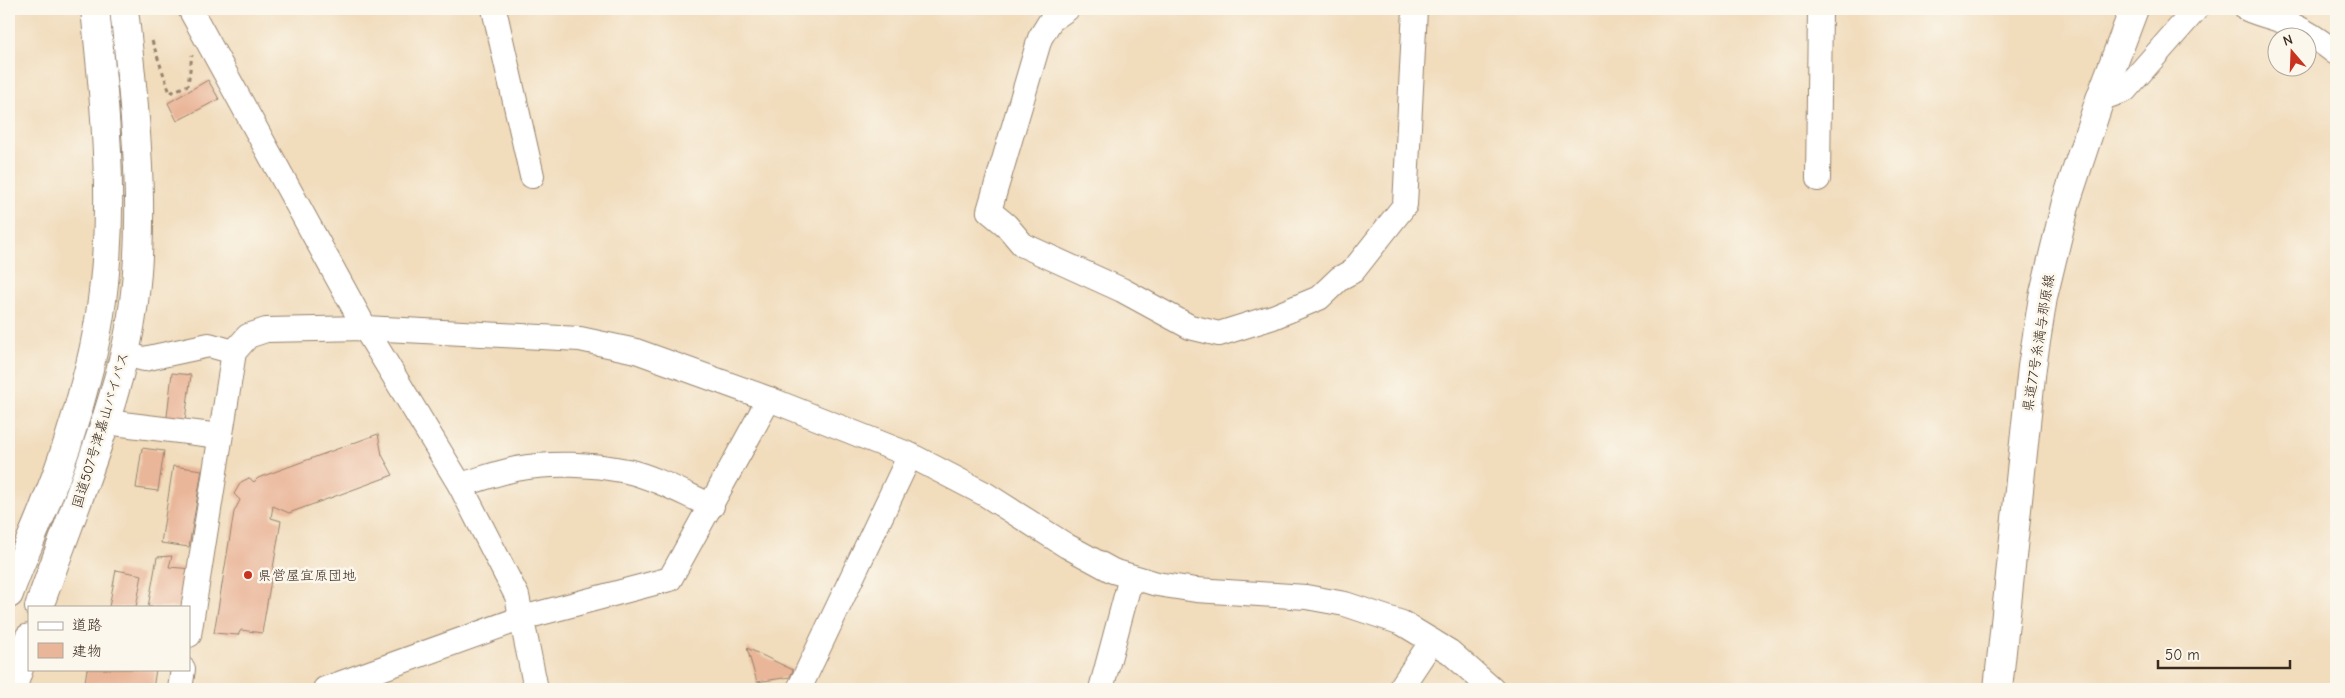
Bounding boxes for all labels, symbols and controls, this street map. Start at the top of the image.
north arrow [2268,28,2318,78]
text: N [2281,31,2295,50]
street label: 県道77号糸満与那原線 [2019,273,2058,413]
street label: 国道507号津嘉山バイパス [69,350,132,510]
place label: 県営屋宜原団地 [258,567,356,584]
marker: 県営屋宜原団地 [242,569,254,581]
legend [28,606,190,670]
text: 道路 [72,616,102,634]
scale bar [2158,638,2290,670]
text: 建物 [72,642,102,660]
text: 50 m [2165,646,2200,664]

